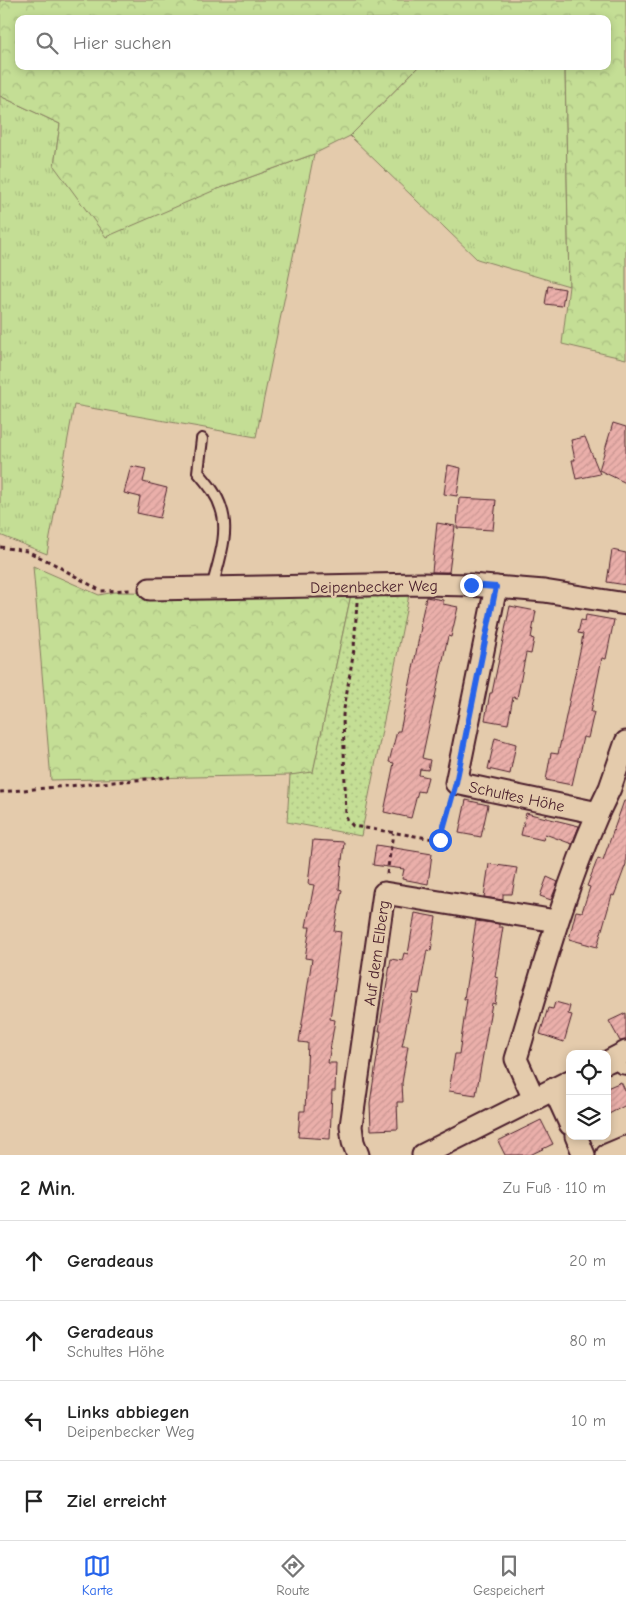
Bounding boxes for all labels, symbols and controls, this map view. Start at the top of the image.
search box [15,15,611,70]
icon: search [33,29,61,57]
text: Hier suchen [73,32,171,54]
route end [460,574,483,597]
street label: Deipenbecker Weg [310,577,438,597]
street label: Schultes Höhe [467,778,566,816]
route start [429,829,452,852]
street label: Auf dem Elberg [361,899,393,1007]
map controls [566,1050,611,1140]
button: locate [566,1050,611,1095]
button: layers [566,1095,611,1140]
text: 2 Min. [20,1176,75,1200]
text: Zu Fuß · 110 m [503,1179,606,1197]
icon: ahead [20,1247,48,1275]
text: Geradeaus [67,1250,153,1272]
text: 20 m [569,1252,606,1270]
text: Geradeaus [67,1321,153,1343]
icon: ahead [20,1327,48,1355]
text: 80 m [569,1332,606,1350]
text: Schultes Höhe [67,1343,165,1361]
text: Links abbiegen [67,1401,189,1423]
icon: left [20,1407,48,1435]
text: 10 m [571,1412,606,1430]
text: Deipenbecker Weg [67,1423,195,1441]
icon: arrive [20,1487,48,1515]
text: Ziel erreicht [67,1490,166,1512]
tab: Karte [82,1552,113,1599]
tab: Route [276,1552,310,1599]
tab: Gespeichert [473,1552,544,1599]

